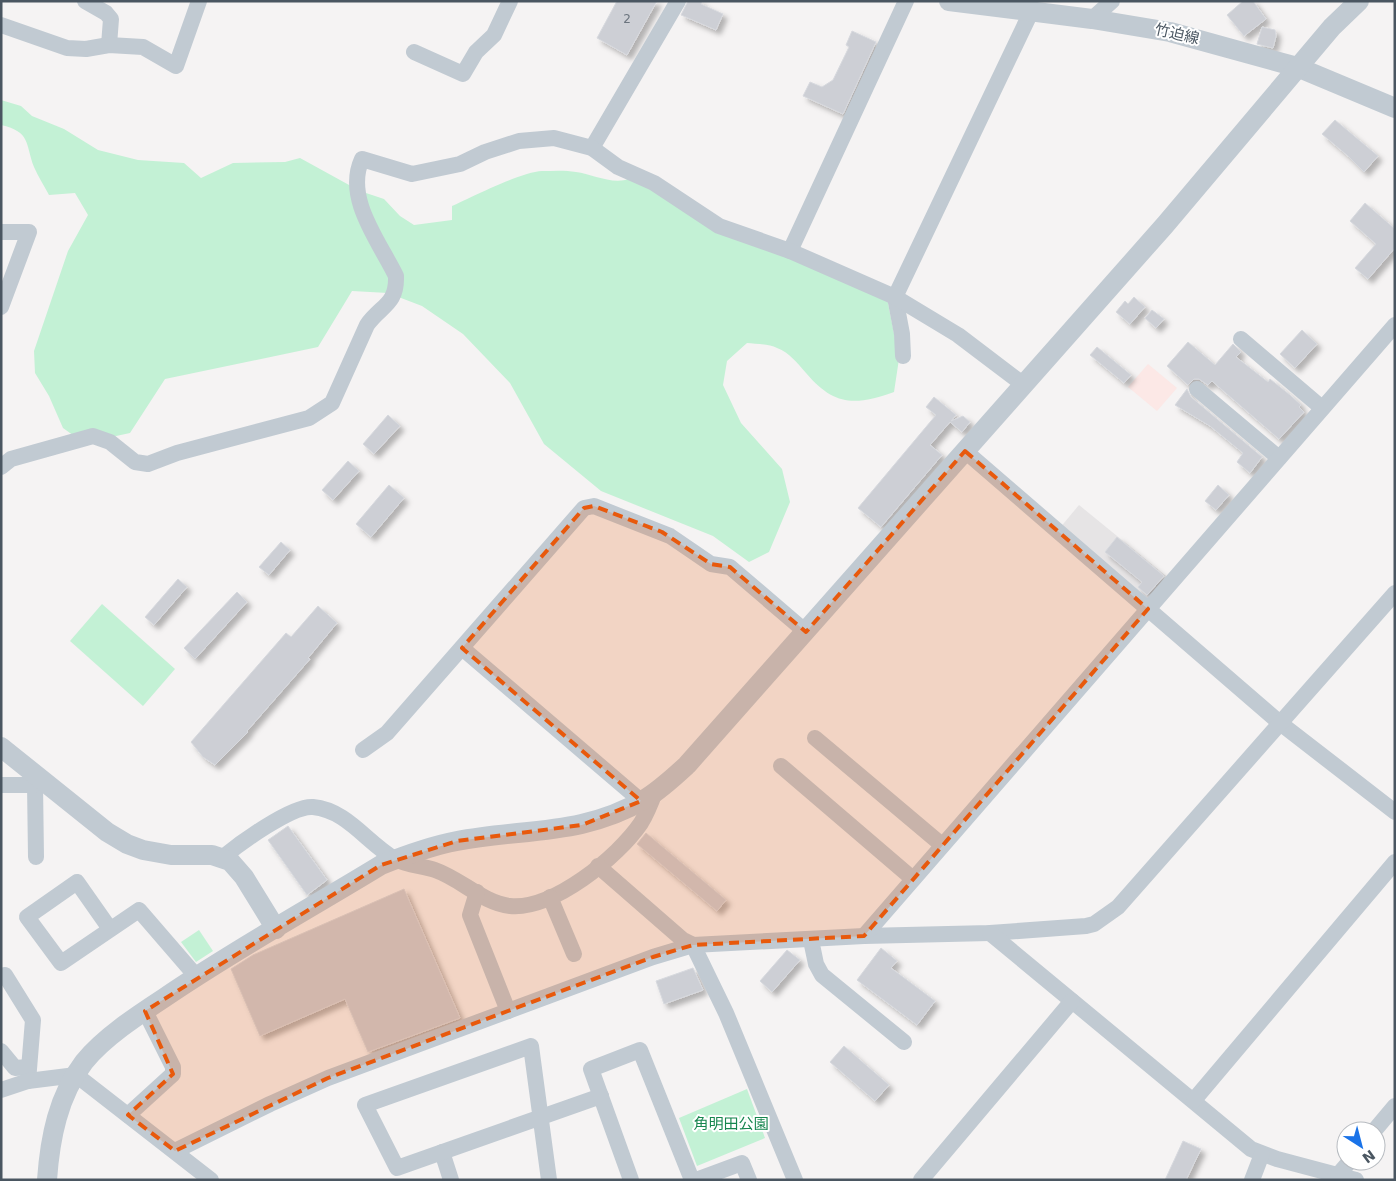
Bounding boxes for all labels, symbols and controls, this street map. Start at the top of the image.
house number: 2 [623,12,631,26]
street label: 竹迫線 [1153,20,1201,48]
park label: 角明田公園 [693,1115,769,1133]
north arrow [1336,1121,1386,1171]
text: N [1359,1147,1378,1166]

